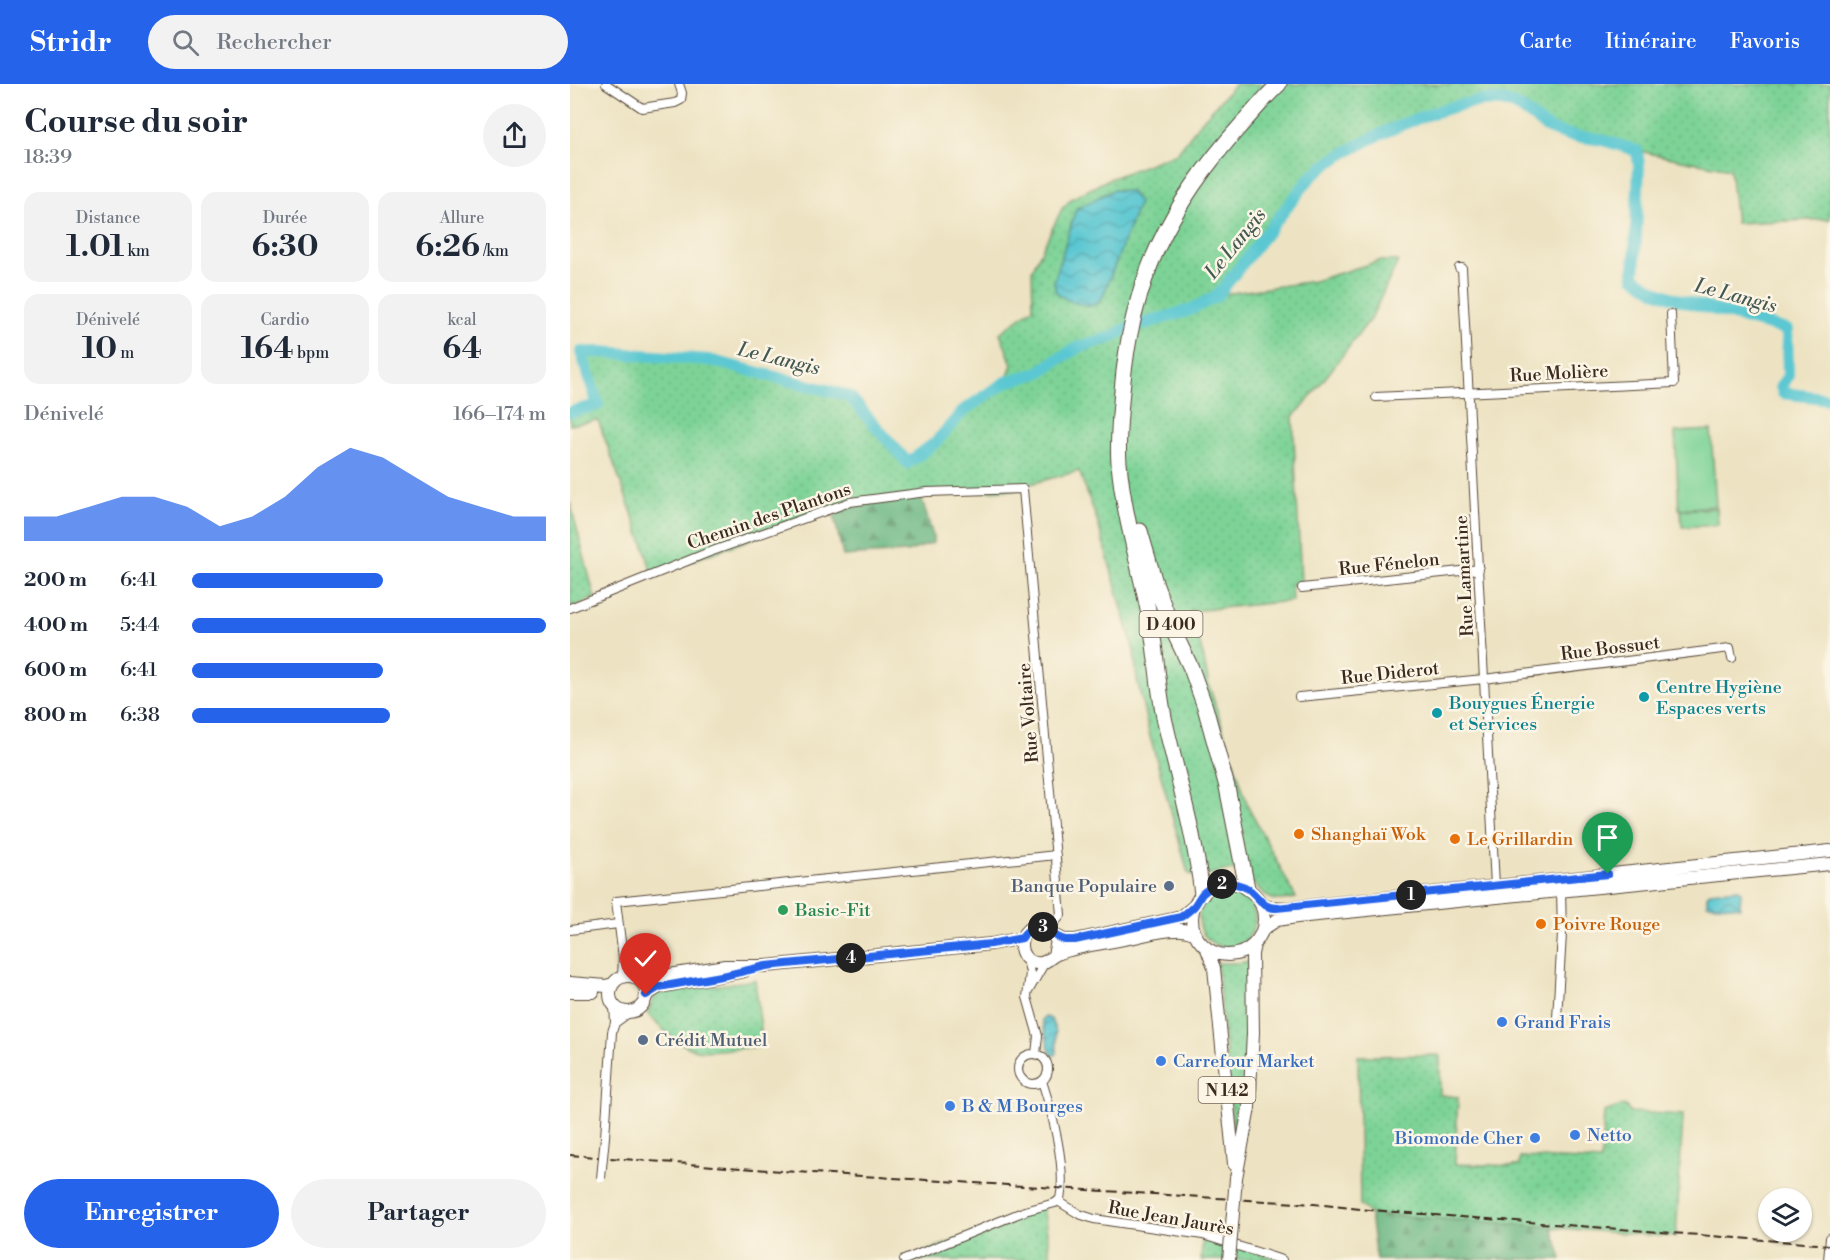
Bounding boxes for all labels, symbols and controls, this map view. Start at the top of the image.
search box [148,15,568,69]
text: Stridr [30,25,112,60]
icon: search [169,26,202,59]
text: Rechercher [217,29,332,56]
text: Carte [1520,29,1572,55]
text: Itinéraire [1605,29,1697,55]
text: Favoris [1730,29,1800,55]
text: Course du soir [24,102,248,143]
button: share [483,104,546,167]
text: 18:39 [24,145,72,170]
water label: Le Langis [1199,203,1273,285]
text: Distance [76,208,140,228]
text: Durée [263,208,307,228]
text: Allure [440,208,484,228]
text: 1.01 [66,228,124,266]
text: 6:30 [252,228,319,266]
text: 6:26 [415,228,480,266]
text: km [124,241,150,261]
text: /km [480,241,509,261]
water label: Le Langis [1691,273,1780,319]
text: Dénivelé [76,310,140,330]
text: Cardio [260,310,310,330]
text: kcal [447,310,477,330]
text: 10 [82,330,117,368]
text: 164 [241,330,294,368]
text: 64 [442,330,482,368]
water label: Le Langis [734,337,823,382]
text: m [117,343,134,363]
text: bpm [294,343,329,363]
street label: Rue Molière [1509,359,1609,388]
text: Dénivelé [24,402,104,427]
text: 166–174 m [453,402,546,427]
street label: Chemin des Plantons [684,478,854,555]
street label: Rue Lamartine [1450,515,1479,637]
street label: Rue Fénelon [1338,548,1441,581]
text: 200 m [24,568,87,593]
text: 6:41 [120,568,157,593]
road number: D 400 [1140,611,1202,637]
text: 400 m [24,613,88,638]
text: 5:44 [120,613,160,638]
street label: Rue Bossuet [1559,631,1662,666]
street label: Rue Diderot [1340,657,1441,690]
text: 600 m [24,658,87,683]
text: 6:41 [120,658,157,683]
street label: Rue Voltaire [1013,662,1044,764]
place label: Centre Hygiène Espaces verts [1656,676,1782,720]
marker: Centre Hygiène Espaces verts [1637,690,1651,704]
place label: Bouygues Énergie et Services [1448,692,1595,736]
text: 800 m [24,703,87,728]
text: 6:38 [120,703,160,728]
marker: Bouygues Énergie et Services [1430,706,1444,720]
pin [1582,812,1633,874]
icon: arrive [1591,821,1624,854]
place label: Shanghaï Wok [1311,823,1427,846]
marker: Shanghaï Wok [1292,827,1306,841]
place label: Le Grillardin [1467,828,1574,851]
marker: Le Grillardin [1448,832,1462,846]
pin: 2 [1207,869,1237,899]
text: 2 [1217,874,1227,894]
place label: Banque Populaire [1010,875,1157,898]
marker: Banque Populaire [1162,879,1176,893]
pin: 1 [1396,880,1426,910]
text: 1 [1407,885,1415,905]
place label: Basic-Fit [794,899,871,922]
marker: Basic-Fit [776,903,790,917]
pin: 3 [1028,912,1058,942]
place label: Poivre Rouge [1553,913,1660,936]
text: 3 [1038,917,1048,937]
marker: Poivre Rouge [1534,917,1548,931]
pin [620,933,671,995]
icon: check [629,942,662,975]
pin: 4 [836,943,866,973]
text: 4 [846,948,856,968]
place label: Grand Frais [1514,1011,1611,1034]
marker: Grand Frais [1495,1015,1509,1029]
place label: Crédit Mutuel [655,1029,768,1052]
marker: Crédit Mutuel [636,1033,650,1047]
place label: Carrefour Market [1173,1050,1315,1073]
marker: Carrefour Market [1154,1054,1168,1068]
road number: N 142 [1198,1077,1256,1103]
place label: B & M Bourges [961,1095,1083,1118]
marker: B & M Bourges [943,1099,957,1113]
place label: Netto [1587,1124,1632,1147]
place label: Biomonde Cher [1394,1127,1523,1150]
marker: Netto [1568,1128,1582,1142]
marker: Biomonde Cher [1528,1131,1542,1145]
button: Enregistrer [24,1179,279,1248]
button: Partager [291,1179,546,1248]
map controls [1758,1188,1812,1242]
button: layers [1758,1188,1812,1242]
street label: Rue Jean Jaurès [1106,1196,1236,1241]

